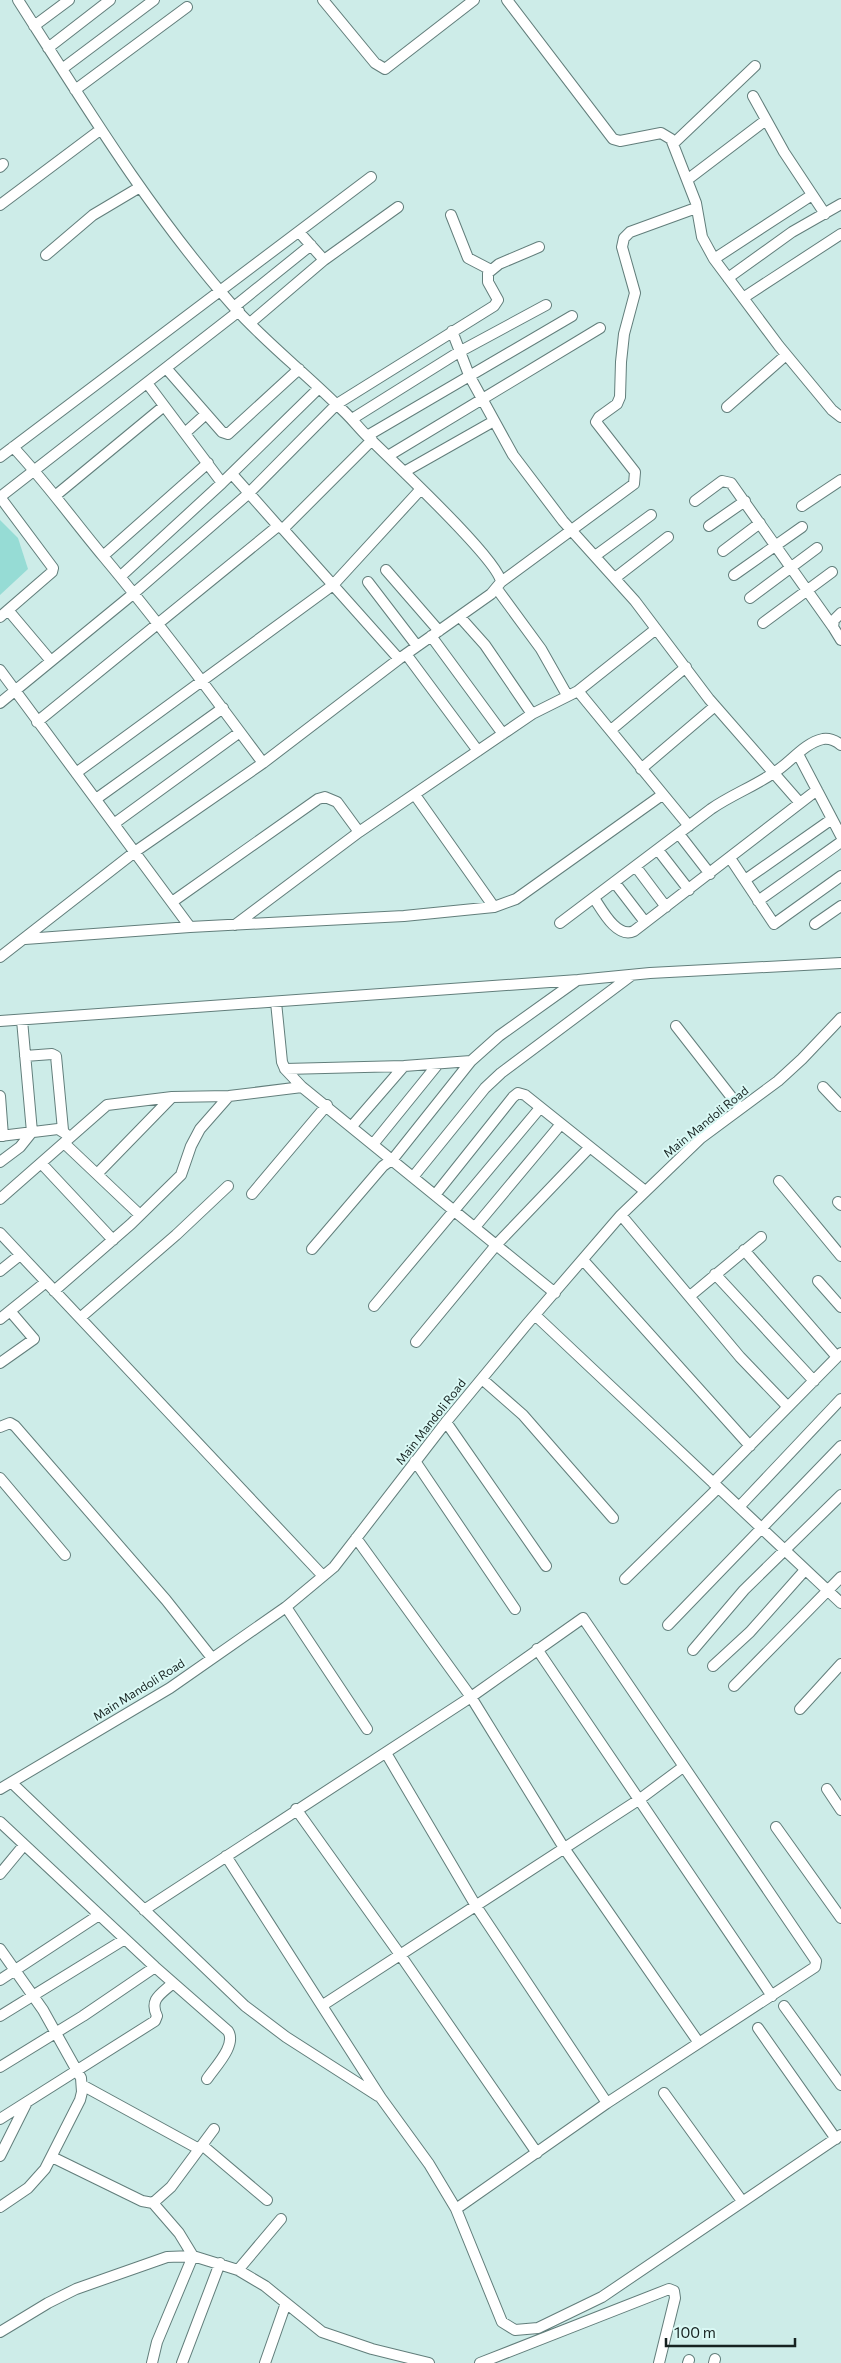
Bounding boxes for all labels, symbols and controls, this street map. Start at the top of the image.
street label: Main Mandoli Road [660,1083,751,1160]
street label: Main Mandoli Road [392,1376,468,1467]
street label: Main Mandoli Road [90,1655,187,1723]
scale bar [666,2316,795,2348]
text: 100 m [674,2323,716,2341]

